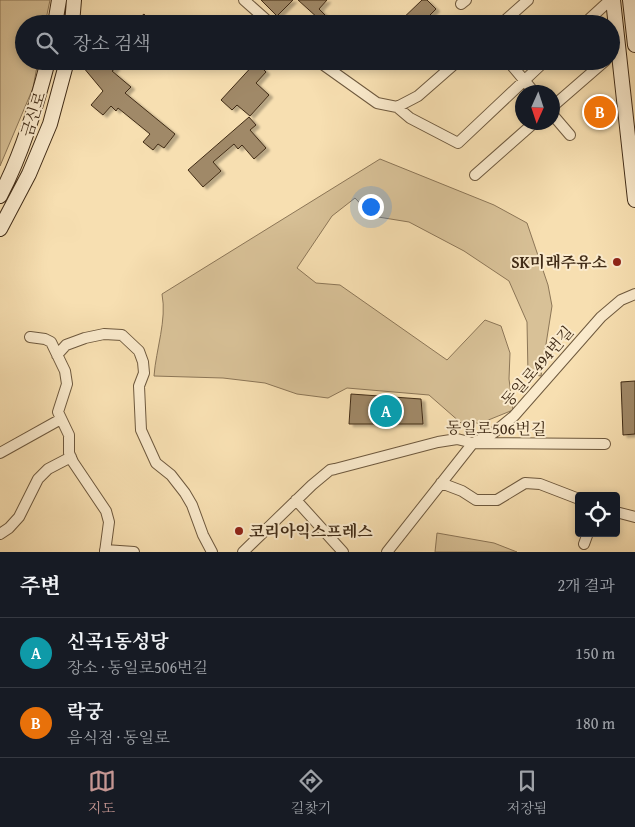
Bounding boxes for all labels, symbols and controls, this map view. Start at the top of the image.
search box [15,15,620,70]
icon: search [33,29,61,57]
text: 장소 검색 [73,29,151,57]
north arrow [515,85,560,130]
street label: 금신로 [14,88,52,140]
pin: B [584,93,616,131]
your location [358,194,384,220]
place label: SK미래주유소 [511,250,608,274]
marker: SK미래주유소 [611,256,623,268]
street label: 동일로494번길 [495,320,579,412]
pin: A [370,392,402,430]
street label: 동일로506번길 [446,415,546,441]
map controls [575,492,620,537]
button: locate [575,492,620,537]
place label: 코리아익스프레스 [249,519,373,543]
marker: 코리아익스프레스 [233,525,245,537]
text: 주변 [20,570,61,601]
text: 2개 결과 [557,573,615,597]
text: 신곡1동성당 [67,627,169,655]
text: A [31,641,41,665]
text: 150 m [575,641,615,665]
text: 장소 · 동일로506번길 [67,655,208,679]
text: 락궁 [67,697,104,725]
text: B [31,711,41,735]
text: 180 m [575,711,615,735]
text: 음식점 · 동일로 [67,725,169,749]
tab: 지도 [88,767,116,818]
tab: 길찾기 [291,767,332,818]
tab: 저장됨 [507,767,547,818]

